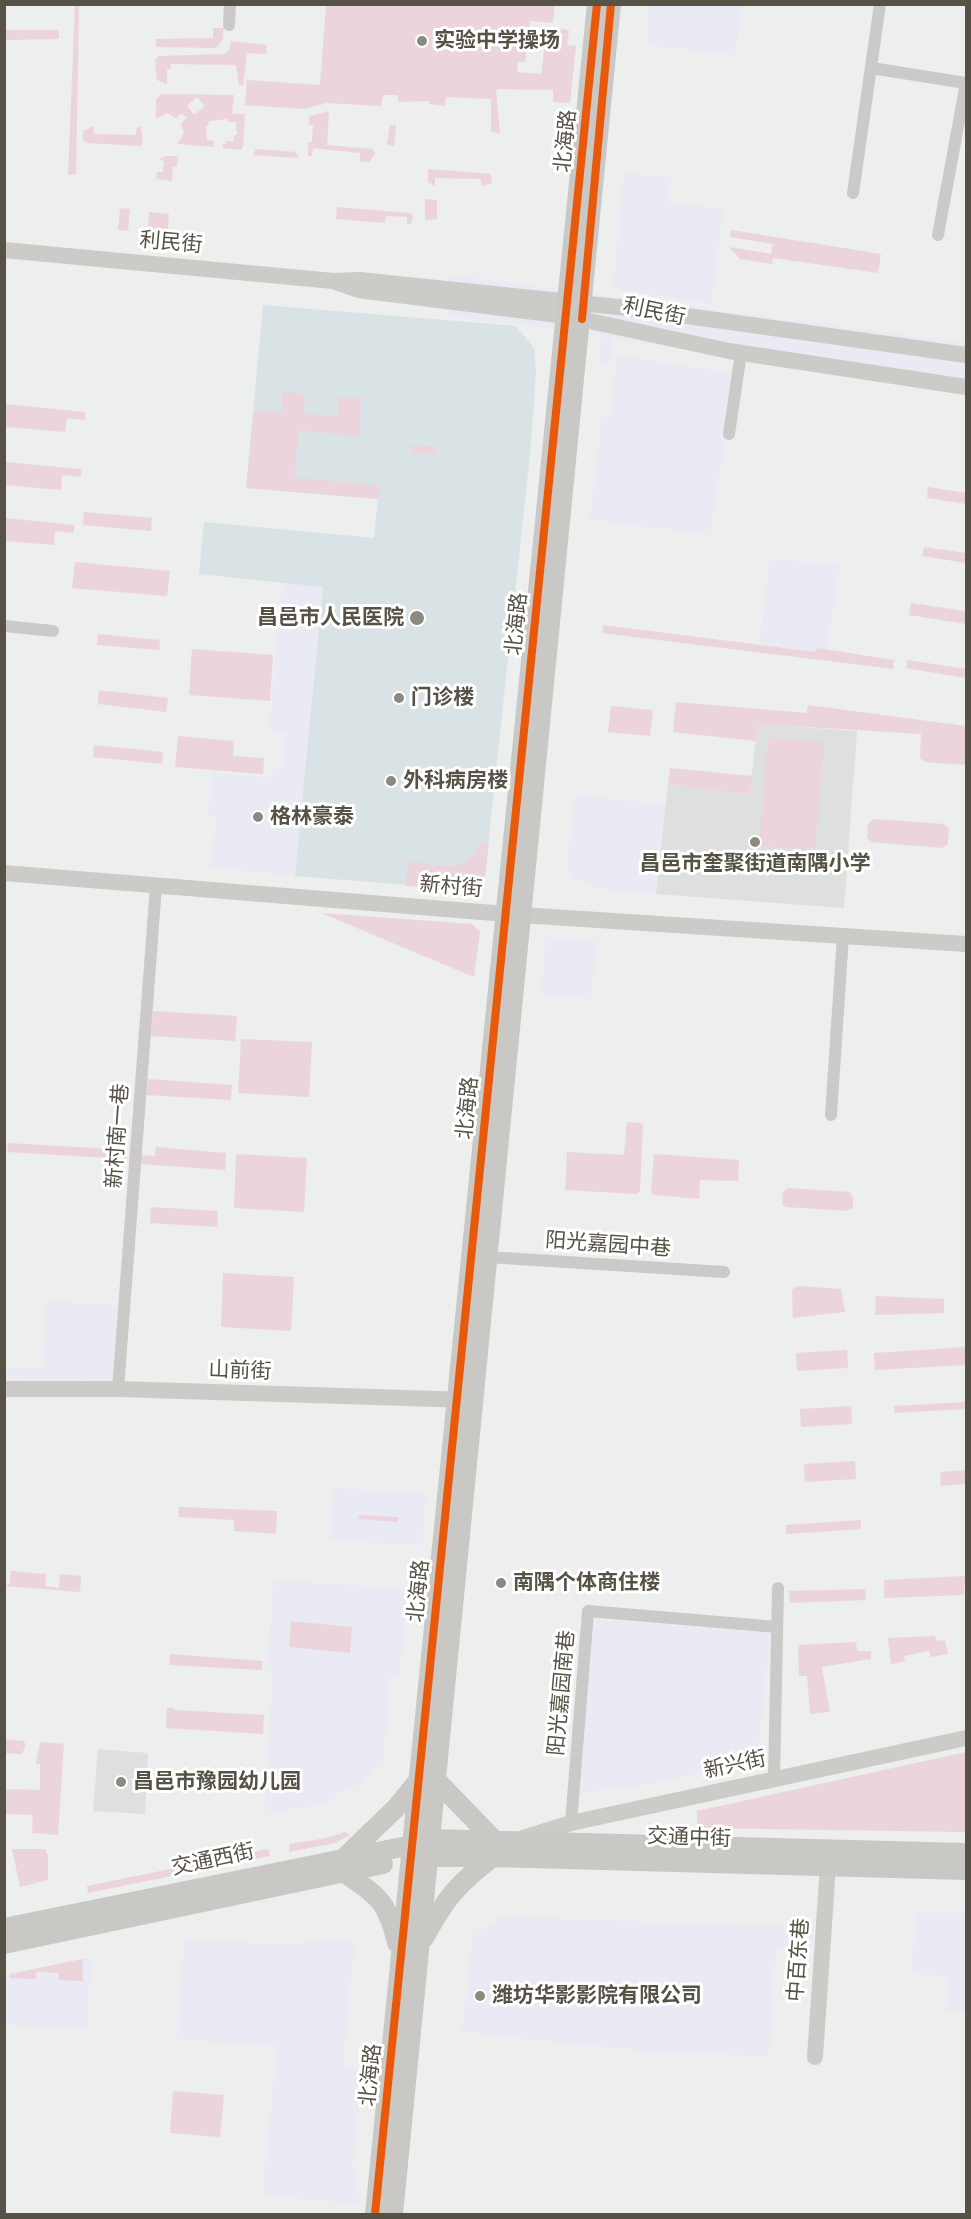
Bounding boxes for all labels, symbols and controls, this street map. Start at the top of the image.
place label: 实验中学操场 [434,28,560,54]
marker: 实验中学操场 [415,34,429,48]
street label: 北海路 [550,108,582,174]
street label: 利民街 [139,228,203,258]
street label: 利民街 [621,293,687,331]
street label: 北海路 [501,591,533,657]
place label: 昌邑市人民医院 [257,605,404,631]
marker: 昌邑市人民医院 [408,609,426,627]
place label: 门诊楼 [411,685,474,711]
marker: 门诊楼 [392,691,406,705]
place label: 外科病房楼 [403,768,508,794]
marker: 外科病房楼 [384,774,398,788]
place label: 格林豪泰 [270,804,354,830]
marker: 格林豪泰 [251,810,265,824]
marker: 昌邑市奎聚街道南隅小学 [748,835,762,849]
place label: 昌邑市奎聚街道南隅小学 [640,851,870,877]
street label: 新村街 [419,872,483,902]
street label: 北海路 [452,1075,484,1141]
street label: 新村南一巷 [102,1083,134,1189]
street label: 阳光嘉园中巷 [544,1228,672,1262]
street label: 山前街 [208,1357,272,1385]
street label: 北海路 [403,1558,435,1624]
place label: 南隅个体商住楼 [513,1570,660,1596]
marker: 南隅个体商住楼 [494,1576,508,1590]
street label: 阳光嘉园南巷 [544,1629,580,1757]
street label: 新兴街 [702,1746,768,1784]
place label: 昌邑市豫园幼儿园 [133,1769,301,1795]
marker: 昌邑市豫园幼儿园 [114,1775,128,1789]
street label: 交通中街 [647,1824,731,1852]
street label: 交通西街 [169,1839,257,1881]
street label: 中百东巷 [784,1917,814,2003]
place label: 潍坊华影影院有限公司 [492,1983,702,2009]
marker: 潍坊华影影院有限公司 [473,1989,487,2003]
street label: 北海路 [355,2042,387,2108]

